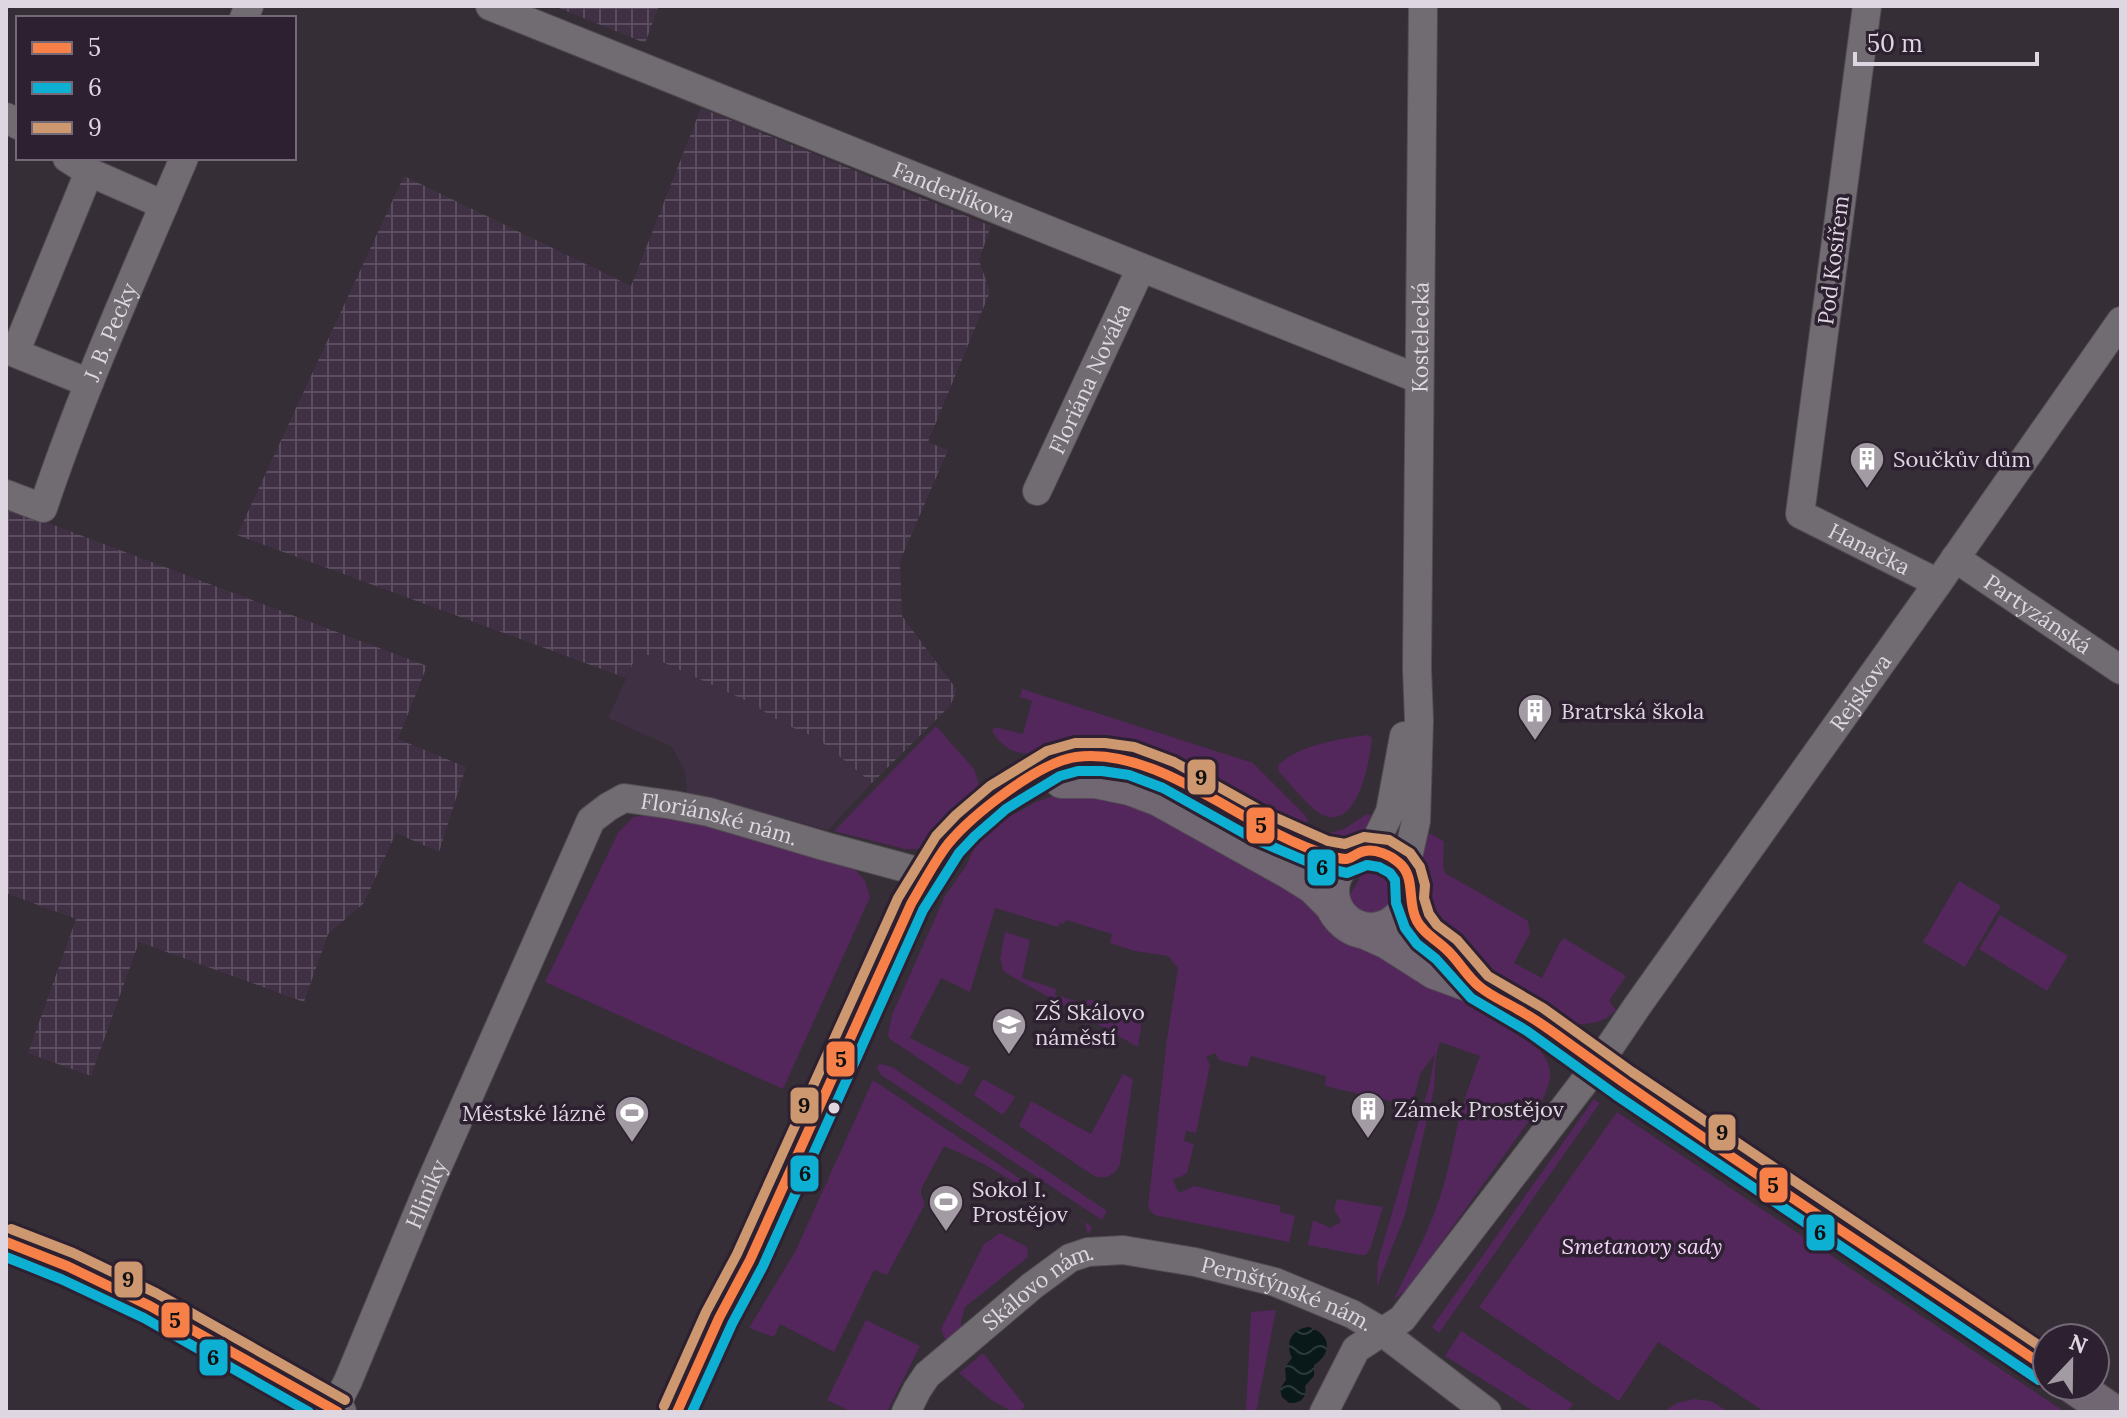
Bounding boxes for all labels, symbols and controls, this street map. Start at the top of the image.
legend [16,16,296,160]
scale bar [1855,16,2037,66]
text: 50 m [1867,28,1923,59]
text: 5 [88,32,101,63]
text: 6 [88,72,102,103]
text: 9 [88,112,102,143]
street label: Fanderlíkova [889,155,1019,229]
street label: Pod Kosířem [1811,194,1855,326]
street label: J. B. Pecky [77,278,143,386]
street label: Kostelecká [1405,282,1434,393]
street label: Floriána Nováka [1042,299,1137,459]
building icon: Součkův dům [1848,440,1886,490]
place label: Součkův dům [1893,445,2031,473]
street label: Hanačka [1824,517,1915,581]
street label: Partyzánská [1979,568,2097,660]
street label: Rejskova [1823,648,1897,736]
building icon: Bratrská škola [1516,692,1554,742]
place label: Bratrská škola [1561,697,1704,725]
line badge: 9 [1186,758,1217,796]
text: 9 [1195,763,1207,791]
street label: Floriánské nám. [639,787,801,851]
line badge: 5 [1245,806,1276,845]
text: 5 [1255,811,1267,839]
line badge: 6 [1306,848,1337,887]
text: 6 [1316,853,1328,881]
place label: ZŠ Skálovo náměstí [1035,998,1145,1051]
school or university icon: ZŠ Skálovo náměstí [990,1006,1028,1056]
line badge: 5 [825,1040,856,1078]
text: 5 [835,1045,847,1073]
line badge: 9 [789,1086,820,1125]
building icon: Zámek Prostějov [1349,1090,1387,1140]
text: 9 [798,1091,810,1119]
sports icon: Městské lázně [613,1094,651,1144]
place label: Zámek Prostějov [1394,1095,1565,1123]
place label: Městské lázně [462,1099,606,1127]
unlabelled marker [826,1100,842,1116]
line badge: 9 [1707,1113,1737,1152]
text: 9 [1716,1118,1728,1146]
line badge: 6 [789,1154,820,1193]
street label: Hliníky [399,1155,453,1233]
text: 6 [799,1159,811,1187]
line badge: 5 [1758,1166,1789,1204]
text: 5 [1767,1171,1779,1199]
place label: Sokol I. Prostějov [972,1175,1069,1228]
sports icon: Sokol I. Prostějov [927,1183,965,1233]
line badge: 6 [1805,1213,1836,1252]
text: 6 [1814,1218,1826,1246]
park label: Smetanovy sady [1562,1232,1722,1260]
street label: Skálovo nám. [976,1238,1095,1336]
street label: Pernštýnské nám. [1198,1250,1378,1337]
line badge: 9 [113,1260,144,1299]
text: 9 [122,1265,134,1293]
line badge: 5 [160,1301,191,1339]
text: 5 [169,1306,181,1334]
north arrow [2031,1322,2111,1402]
text: N [2065,1327,2092,1360]
line badge: 6 [198,1338,229,1377]
text: 6 [207,1343,219,1371]

